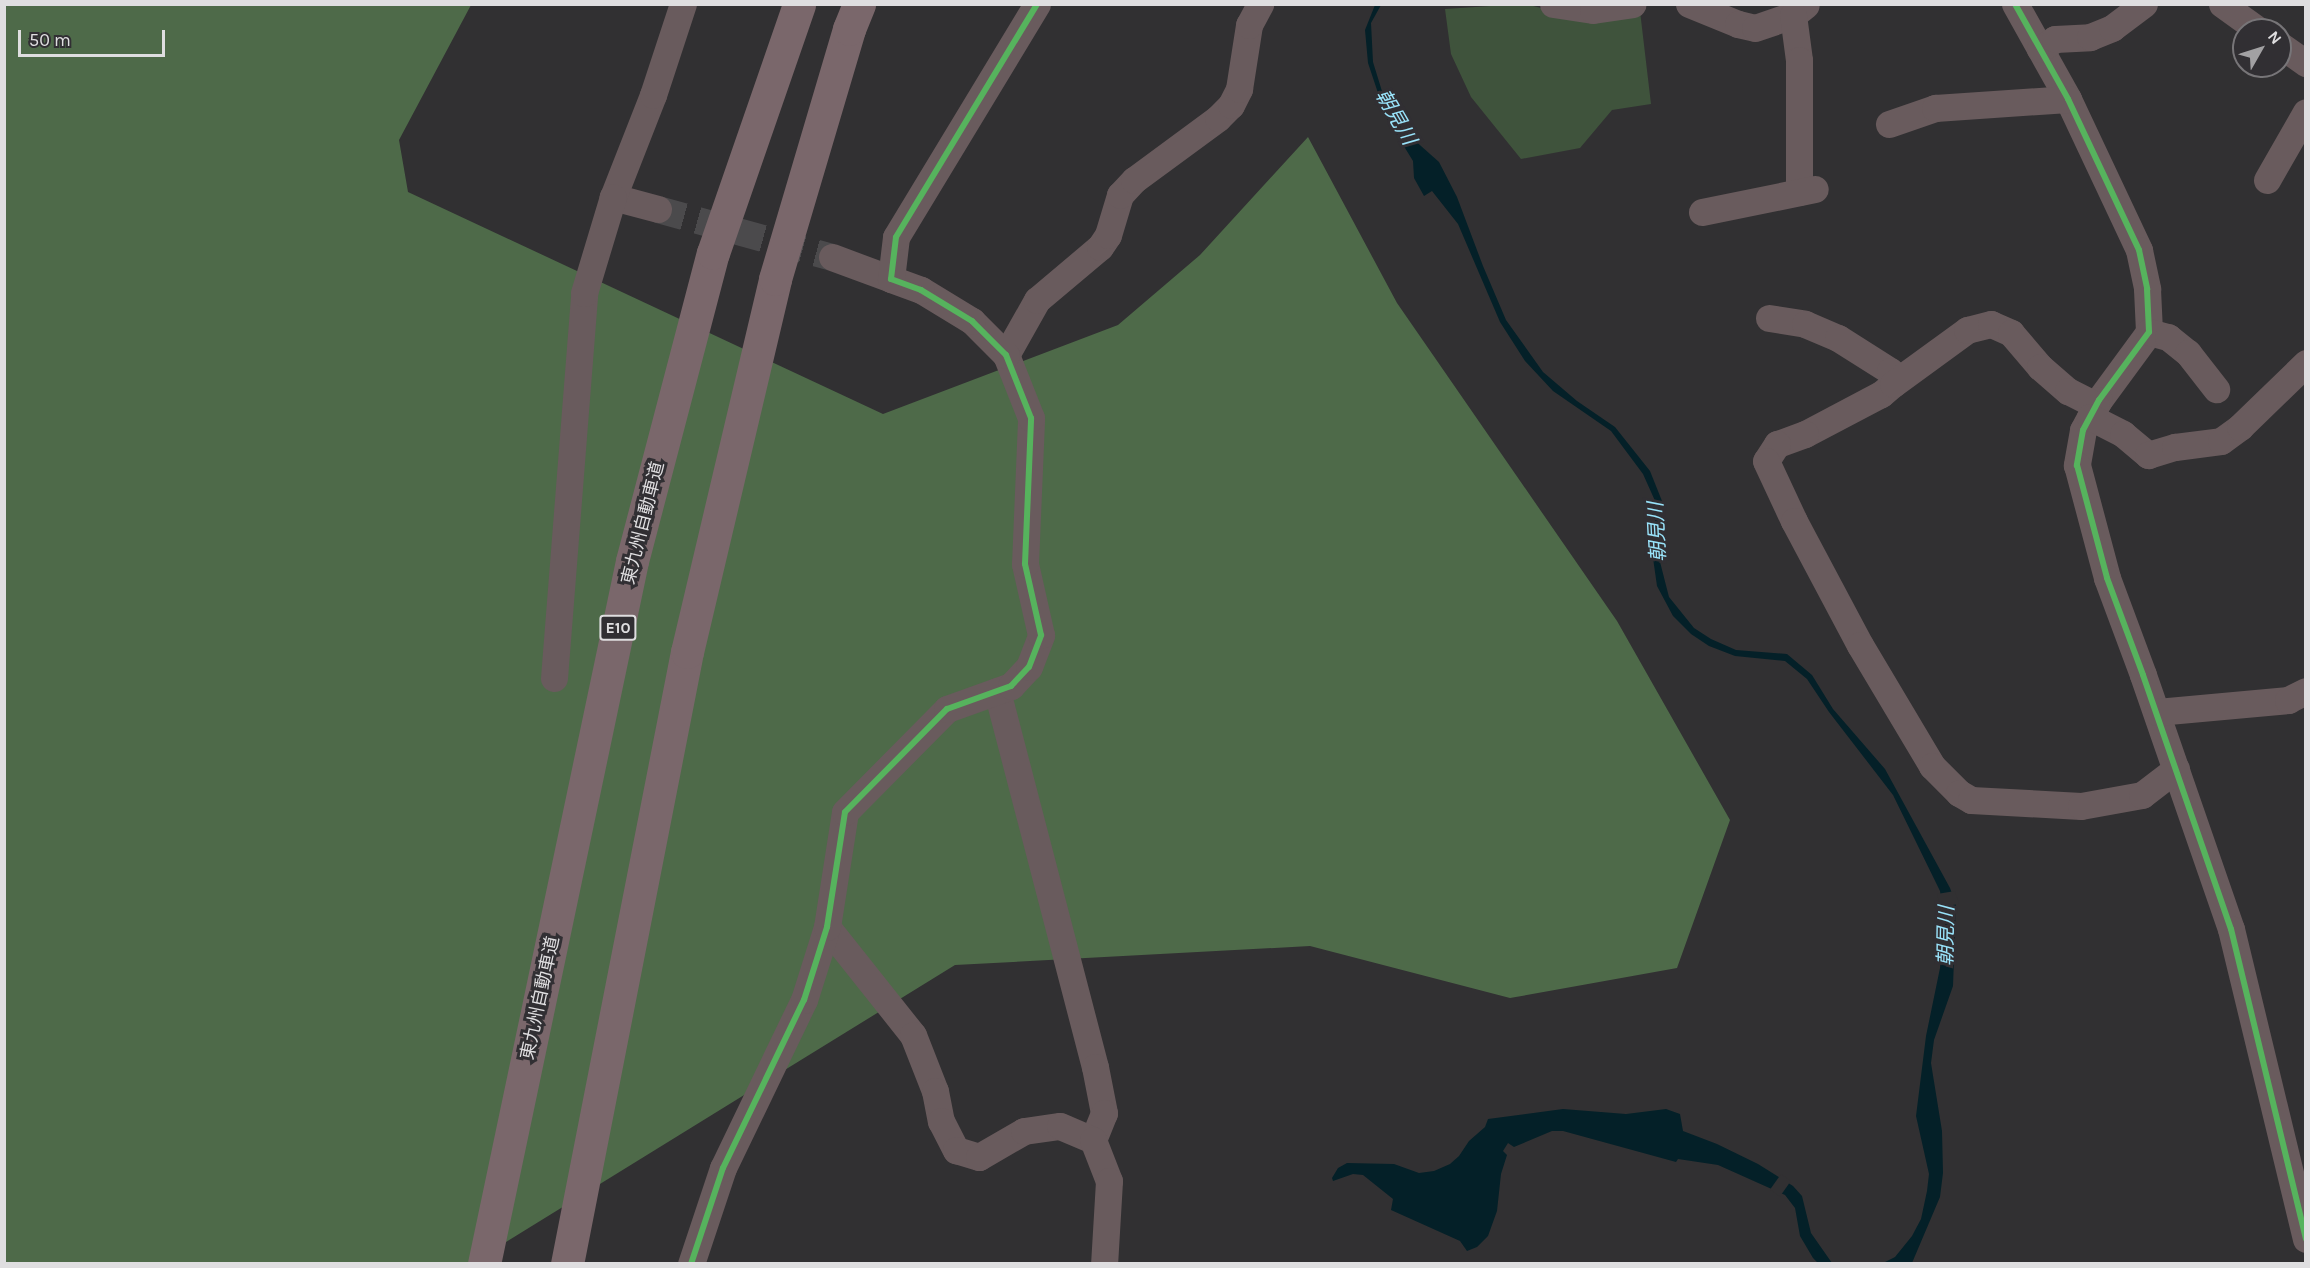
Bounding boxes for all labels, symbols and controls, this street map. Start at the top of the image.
scale bar [21,18,168,56]
north arrow [2232,18,2292,78]
text: N [2264,27,2286,48]
text: 50 m [29,29,71,51]
water label: 朝見川 [1371,85,1421,149]
street label: 東九州自動車道 [617,459,669,587]
water label: 朝見川 [1643,501,1671,563]
road number: E10 [598,615,638,641]
water label: 朝見川 [1933,906,1959,966]
street label: 東九州自動車道 [516,934,564,1062]

